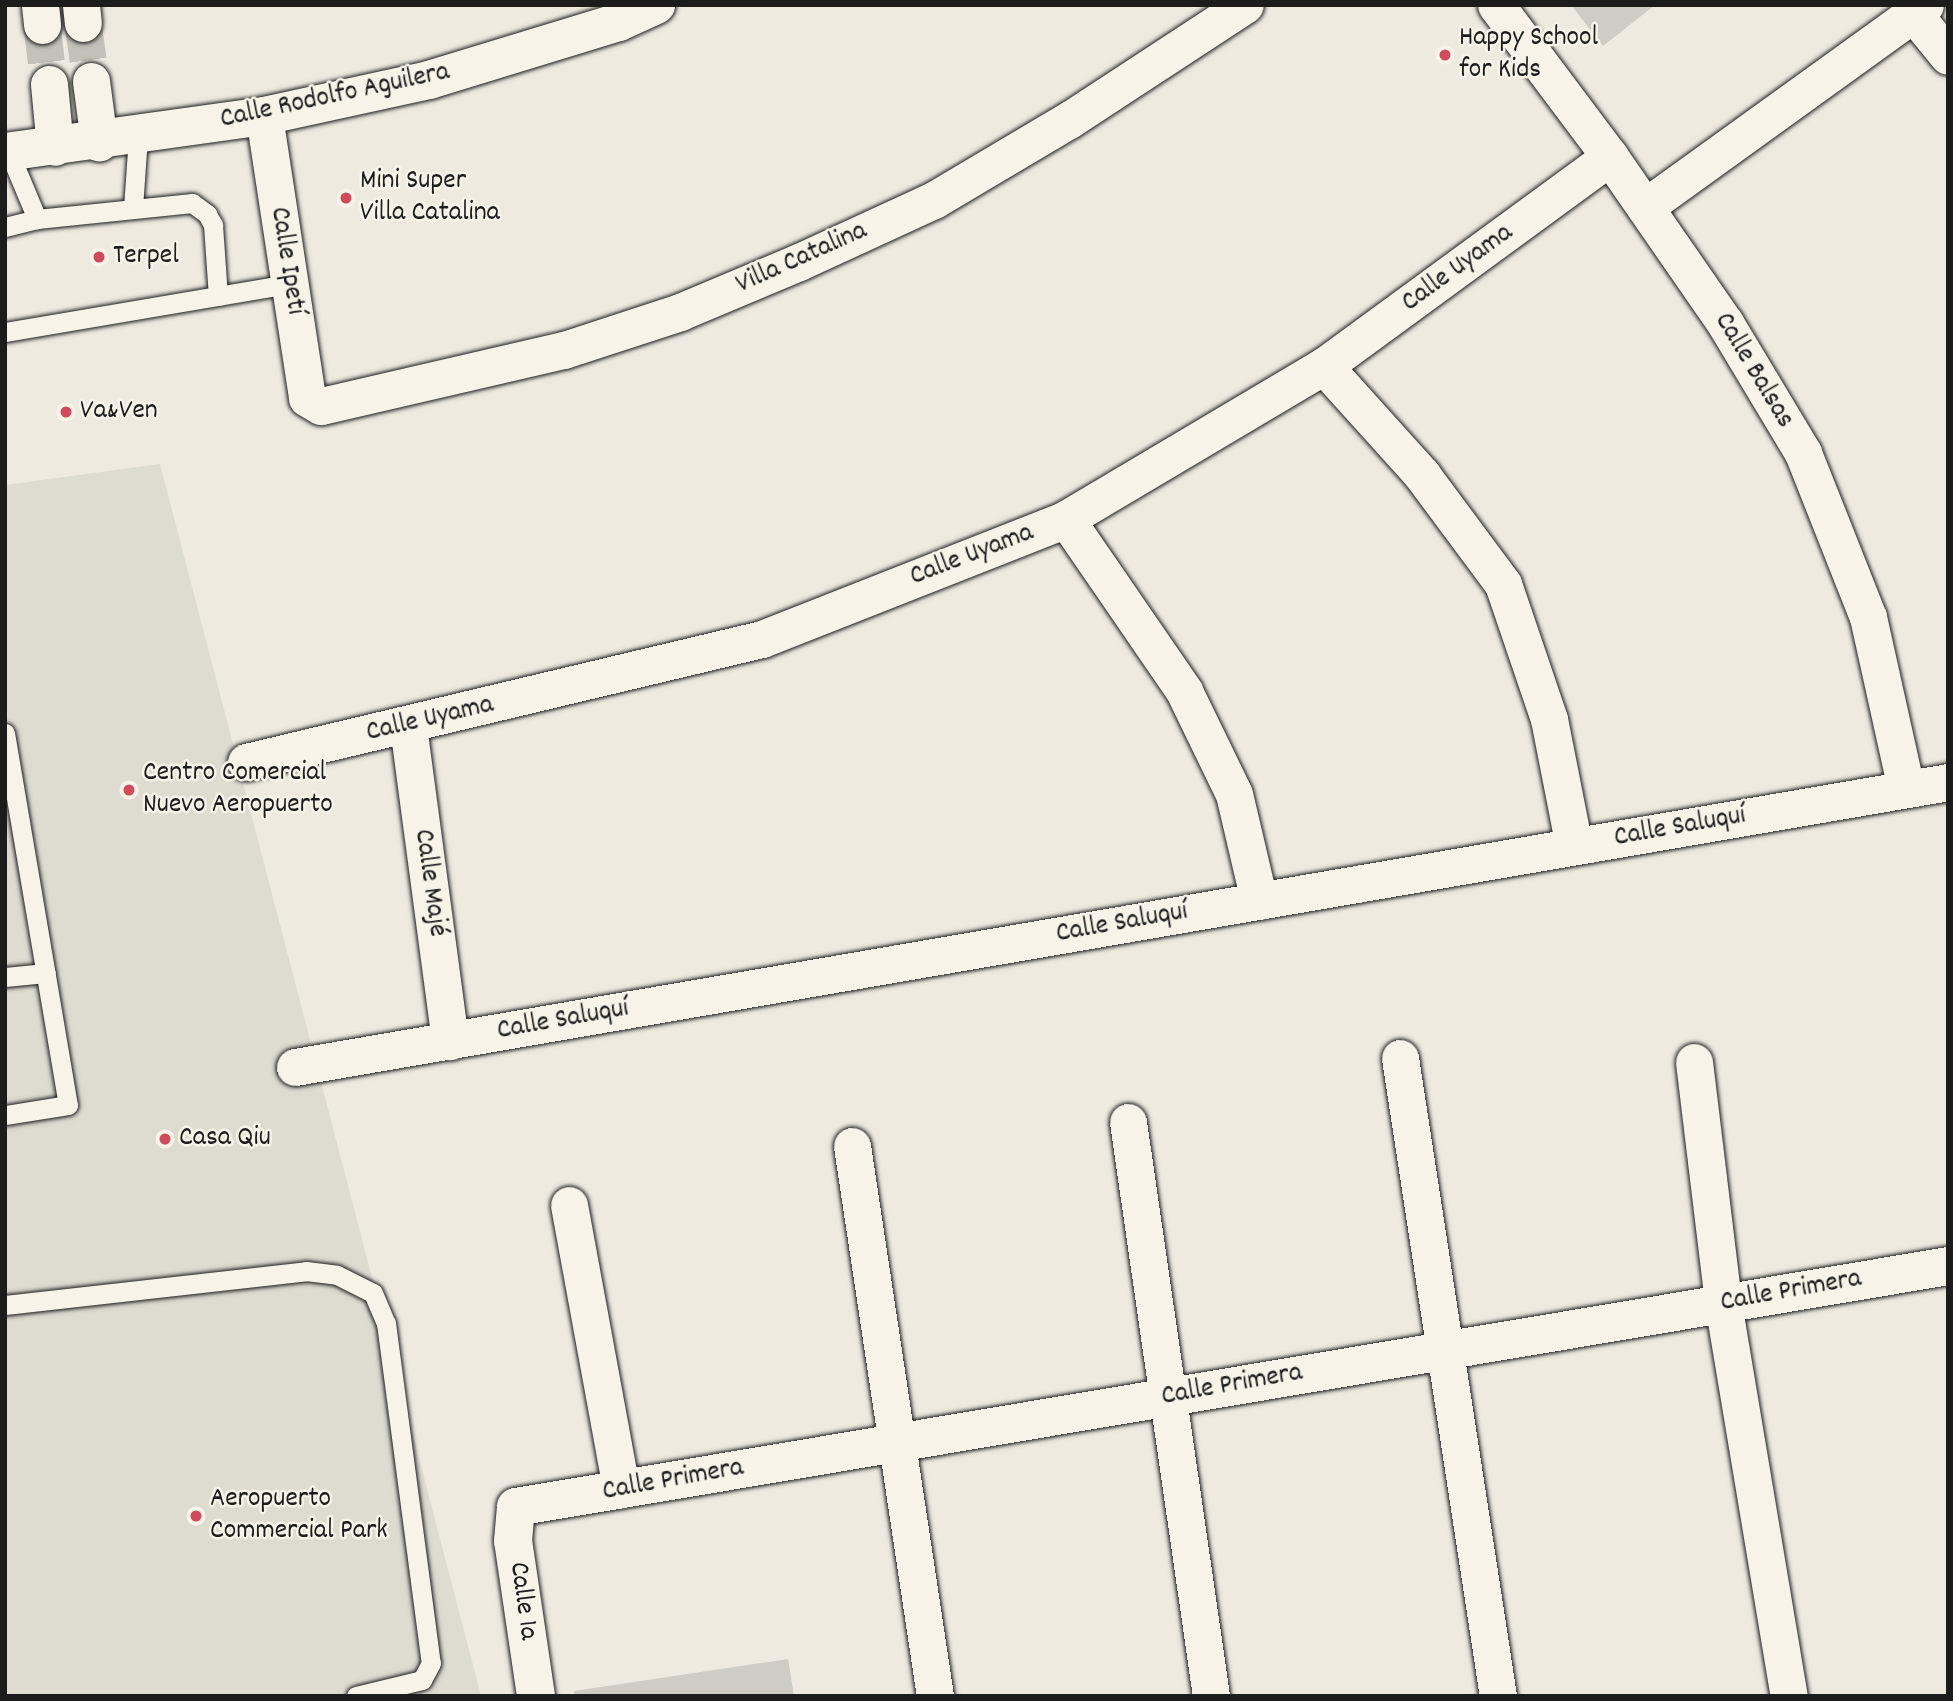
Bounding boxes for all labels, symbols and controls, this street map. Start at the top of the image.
place label: Happy School for Kids [1459,22,1598,88]
marker: Happy School for Kids [1437,47,1453,63]
street label: Calle Rodolfo Aguilera [217,56,453,138]
place label: Mini Super Villa Catalina [360,165,500,231]
marker: Mini Super Villa Catalina [338,190,354,206]
street label: Calle Ipetí [261,205,311,317]
street label: Villa Catalina [731,215,873,303]
street label: Calle Uyama [1396,217,1520,321]
place label: Terpel [113,240,179,274]
marker: Terpel [91,249,107,265]
street label: Calle Balsas [1705,307,1801,435]
place label: Va&Ven [80,395,158,429]
marker: Va&Ven [58,404,74,420]
street label: Calle Uyama [906,517,1038,595]
street label: Calle Uyama [363,689,497,751]
place label: Centro Comercial Nuevo Aeropuerto [143,757,333,823]
marker: Centro Comercial Nuevo Aeropuerto [121,782,137,798]
street label: Calle Saluquí [1612,800,1748,856]
street label: Calle Majé [405,827,453,939]
street label: Calle Saluquí [1054,896,1190,952]
street label: Calle Saluquí [495,993,631,1049]
place label: Casa Qiu [179,1122,271,1156]
marker: Casa Qiu [157,1131,173,1147]
street label: Calle Primera [1718,1263,1864,1321]
street label: Calle Primera [1159,1357,1305,1415]
street label: Calle Primera [600,1452,746,1510]
place label: Aeropuerto Commercial Park [210,1483,388,1549]
marker: Aeropuerto Commercial Park [188,1508,204,1524]
street label: Calle 1a [500,1560,544,1642]

